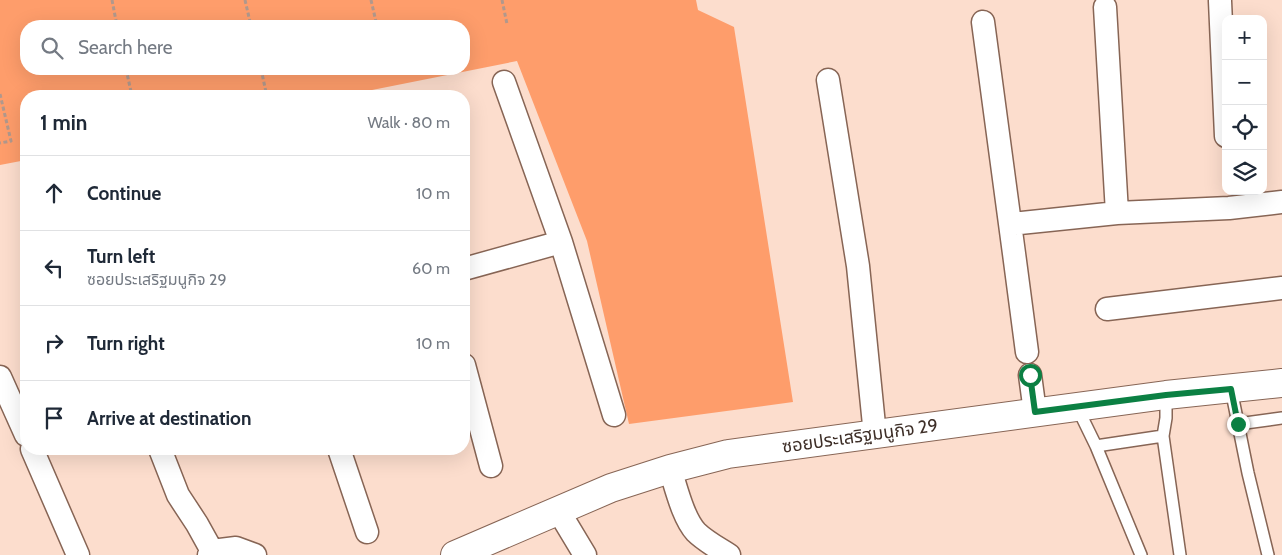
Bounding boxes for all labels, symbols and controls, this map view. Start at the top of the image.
map controls [1222,15,1267,195]
button: + [1222,15,1267,60]
search box [20,20,470,75]
icon: search [38,34,66,62]
text: Search here [78,36,172,59]
button: − [1222,60,1267,105]
button: locate [1222,105,1267,150]
text: 1 min [40,110,87,135]
text: Walk · 80 m [367,113,450,132]
button: layers [1222,150,1267,195]
icon: ahead [40,179,68,207]
text: Continue [87,182,161,205]
text: 10 m [416,184,450,203]
text: Turn left [87,245,155,268]
icon: left [40,254,68,282]
text: 60 m [412,259,450,278]
text: ซอยประเสริฐมนูกิจ 29 [87,270,227,289]
icon: right [40,329,68,357]
text: Turn right [87,332,165,355]
text: 10 m [416,334,450,353]
route start [1019,364,1042,387]
icon: arrive [40,404,68,432]
text: Arrive at destination [87,407,251,430]
route end [1227,413,1250,436]
street label: ซอยประเสริฐมนูกิจ 29 [781,414,939,459]

